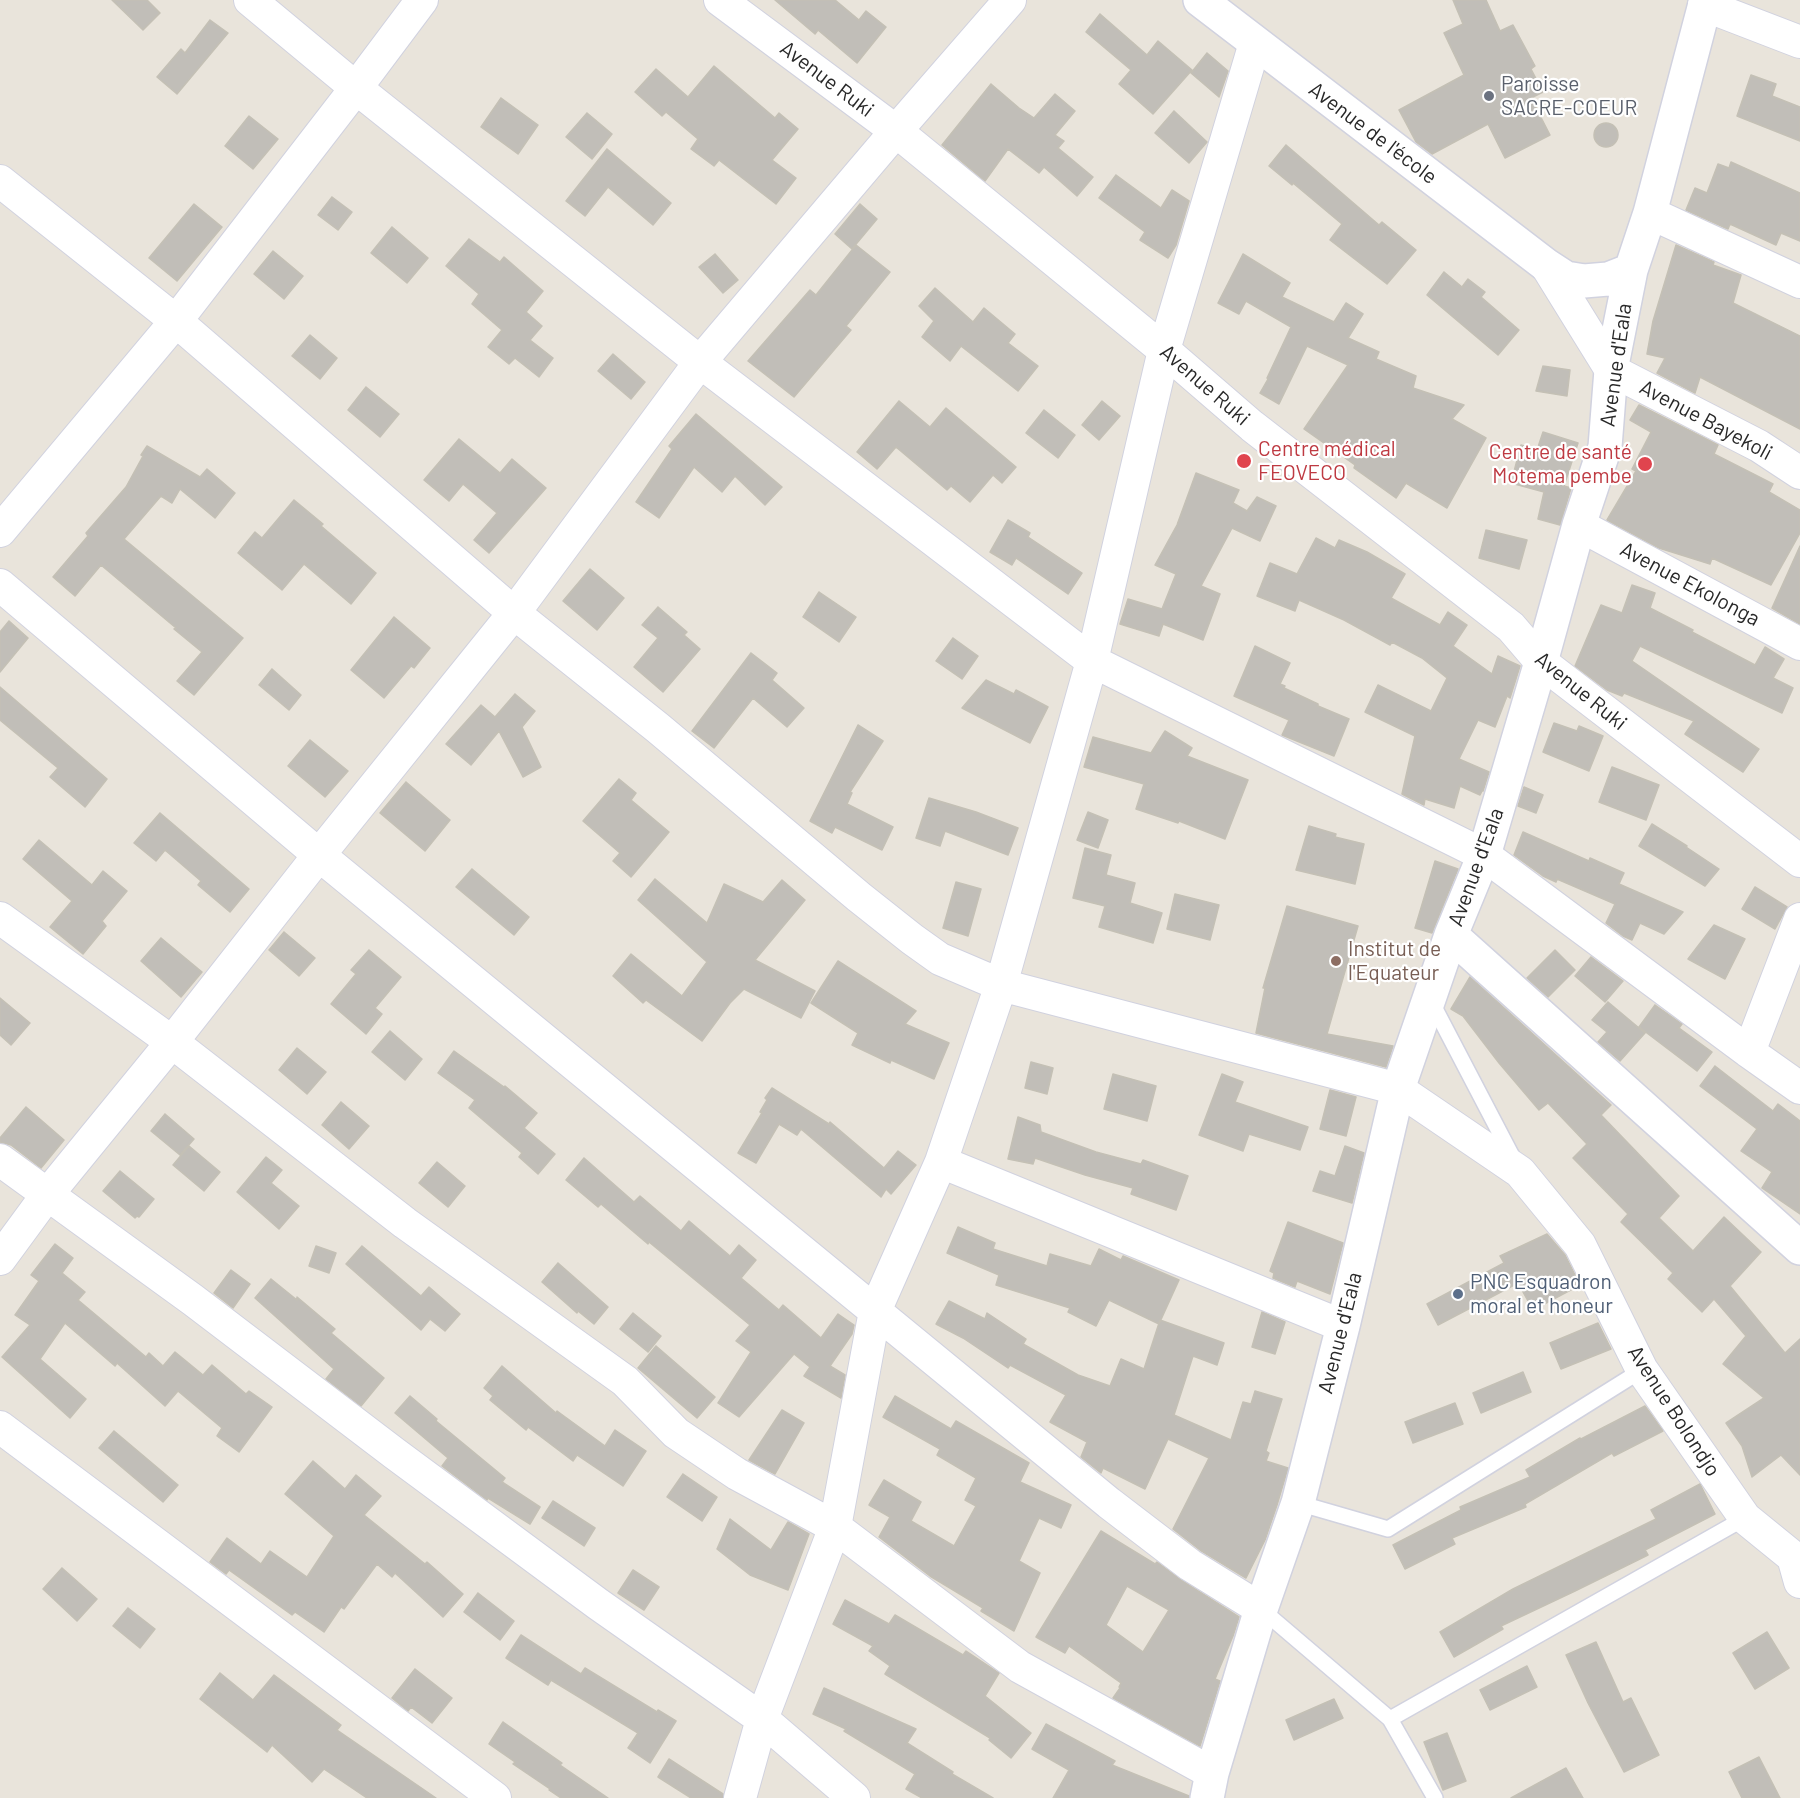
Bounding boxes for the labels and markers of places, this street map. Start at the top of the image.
place label: Paroisse SACRE-COEUR [1501,71,1637,121]
marker: Paroisse SACRE-COEUR [1482,89,1496,103]
place label: Centre médical FEOVECO [1258,436,1396,486]
place label: Centre de santé Motema pembe [1489,439,1632,489]
marker: Centre médical FEOVECO [1235,452,1253,470]
marker: Centre de santé Motema pembe [1636,455,1654,473]
place label: Institut de l'Equateur [1348,936,1441,986]
marker: Institut de l'Equateur [1329,954,1343,968]
place label: PNC Esquadron moral et honeur [1470,1269,1613,1319]
marker: PNC Esquadron moral et honeur [1451,1287,1465,1301]

